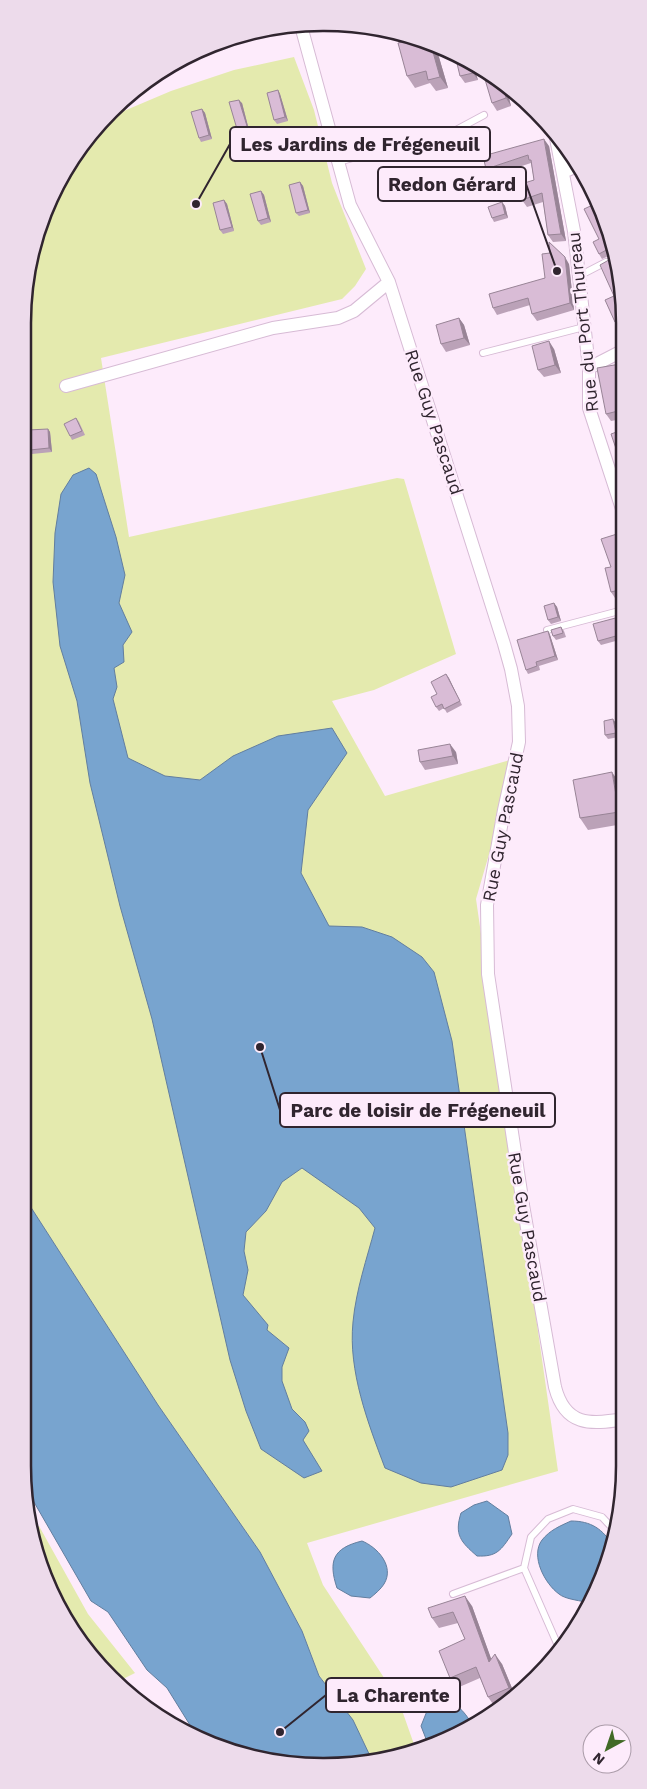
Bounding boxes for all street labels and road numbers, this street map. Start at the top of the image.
street label: Rue du Port Thureau [563,231,602,413]
street label: Rue Guy Pascaud [401,346,468,497]
street label: Rue Guy Pascaud [478,750,527,903]
street label: Rue Guy Pascaud [504,1150,551,1304]

